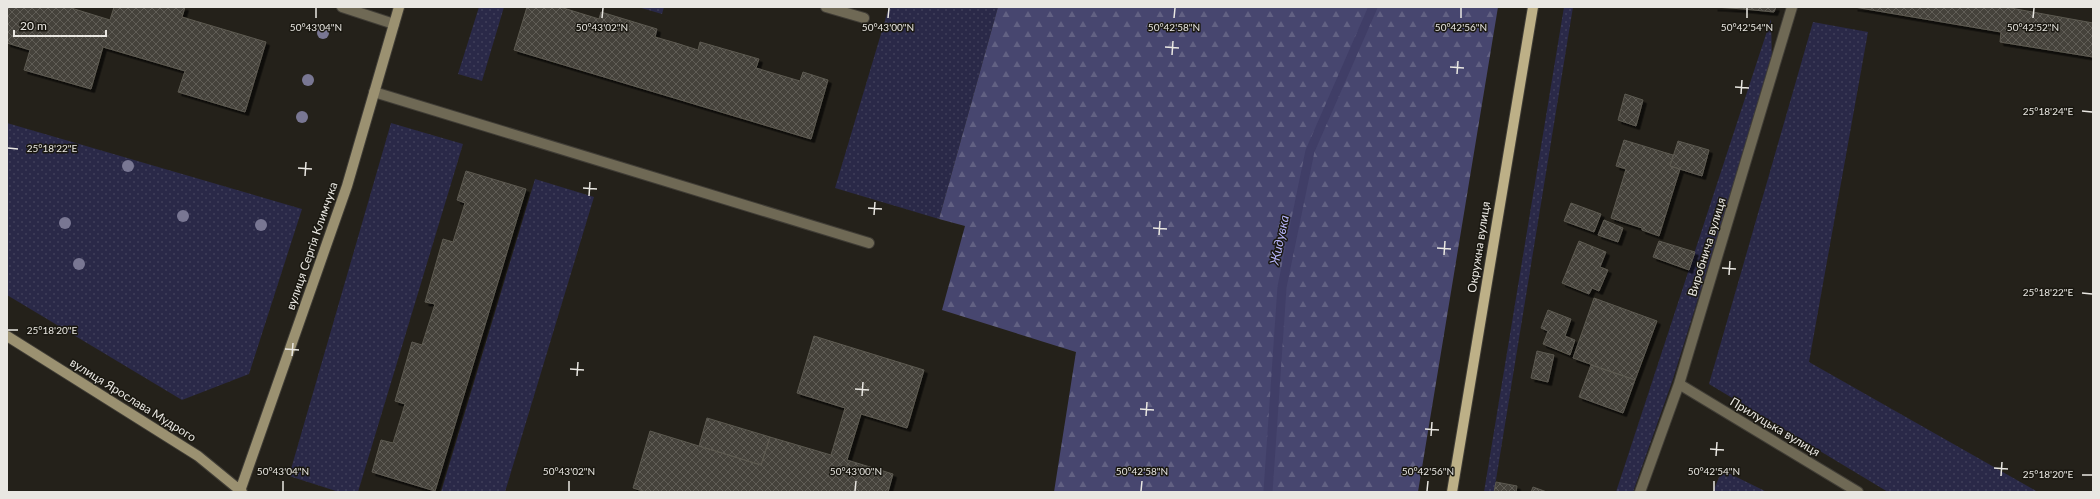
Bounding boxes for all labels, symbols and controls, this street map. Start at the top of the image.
scale bar [14,12,106,38]
text: 20 m [20,18,47,33]
text: 50°43'04"N [290,21,342,33]
text: 50°43'02"N [576,21,628,33]
text: 50°43'00"N [862,21,914,33]
text: 50°42'58"N [1148,21,1200,33]
text: 50°42'56"N [1435,21,1487,33]
text: 50°42'54"N [1721,21,1773,33]
text: 50°42'52"N [2007,21,2059,33]
text: 25°18'24"E [2023,105,2073,117]
text: 25°18'22"E [27,142,77,154]
street label: вулиця Сергія Климчука [283,180,340,312]
street label: Виробнича вулиця [1684,196,1729,298]
street label: Окружна вулиця [1464,200,1493,294]
water label: Жидувка [1266,213,1292,267]
text: 25°18'22"E [2023,286,2073,298]
text: 25°18'20"E [27,324,77,336]
street label: вулиця Ярослава Мудрого [67,355,199,445]
street label: Прилуцька вулиця [1728,394,1823,459]
text: 50°43'04"N [257,465,309,477]
text: 50°43'02"N [543,465,595,477]
text: 50°43'00"N [830,465,882,477]
text: 50°42'58"N [1116,465,1168,477]
text: 50°42'56"N [1402,465,1454,477]
text: 50°42'54"N [1688,465,1740,477]
text: 25°18'20"E [2023,468,2073,480]

